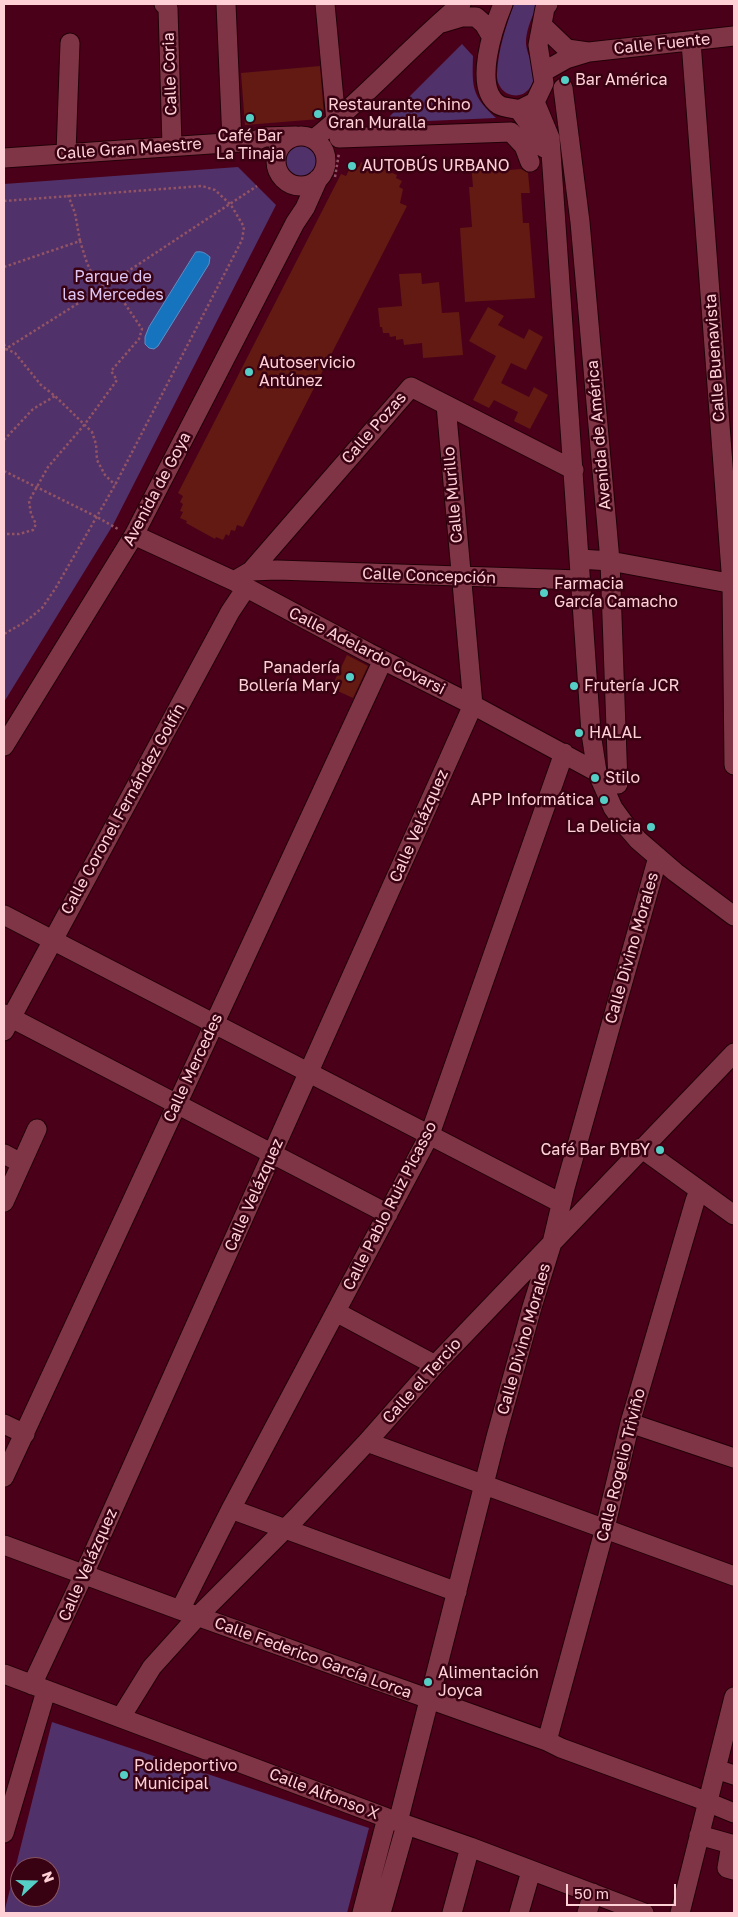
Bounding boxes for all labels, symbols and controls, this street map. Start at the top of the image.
street label: Calle Fuente [613,29,711,59]
street label: Calle Coria [159,32,181,116]
place label: Bar América [575,70,667,90]
marker: Bar América [559,74,571,86]
place label: Restaurante Chino Gran Muralla [328,95,471,133]
marker: Restaurante Chino Gran Muralla [312,108,324,120]
marker: Café Bar La Tinaja [244,112,256,124]
place label: Café Bar La Tinaja [216,126,284,164]
street label: Calle Gran Maestre [56,134,202,164]
place label: AUTOBÚS URBANO [362,156,510,176]
marker: AUTOBÚS URBANO [346,160,358,172]
park label: Parque de las Mercedes [62,267,164,305]
street label: Calle Buenavista [701,293,729,423]
place label: Autoservicio Antúnez [259,353,355,391]
street label: Avenida de América [583,359,615,511]
marker: Autoservicio Antúnez [243,366,255,378]
street label: Calle Pozas [338,388,410,468]
street label: Avenida de Goya [119,429,195,549]
street label: Calle Murillo [439,446,467,544]
street label: Calle Concepción [362,564,496,588]
place label: Farmacia García Camacho [554,574,678,612]
marker: Farmacia García Camacho [538,587,550,599]
street label: Calle Adelardo Covarsi [285,603,449,699]
place label: Panadería Bollería Mary [238,658,340,696]
marker: Panadería Bollería Mary [344,671,356,683]
place label: Frutería JCR [584,676,679,696]
marker: Frutería JCR [568,680,580,692]
street label: Calle Coronel Fernández Golfín [57,700,189,918]
place label: HALAL [589,723,641,743]
marker: HALAL [573,727,585,739]
street label: Calle Velázquez [386,767,452,885]
place label: Stilo [605,768,640,788]
marker: Stilo [589,772,601,784]
place label: APP Informática [470,790,594,810]
marker: APP Informática [598,794,610,806]
place label: La Delicia [567,817,641,837]
marker: La Delicia [645,821,657,833]
street label: Calle Divino Morales [601,870,663,1026]
street label: Calle Mercedes [159,1010,227,1126]
street label: Calle Pablo Ruiz Picasso [339,1118,441,1294]
street label: Calle Velázquez [221,1136,287,1254]
place label: Café Bar BYBY [540,1140,650,1160]
marker: Café Bar BYBY [654,1144,666,1156]
street label: Calle Divino Morales [493,1261,555,1417]
street label: Calle el Tercio [379,1334,465,1428]
street label: Calle Rogelio Triviño [593,1386,649,1544]
street label: Calle Velázquez [55,1506,121,1624]
street label: Calle Federico García Lorca [212,1613,414,1703]
place label: Alimentación Joyca [438,1663,539,1701]
marker: Alimentación Joyca [422,1676,434,1688]
place label: Polideportivo Municipal [134,1756,237,1794]
street label: Calle Alfonso X [266,1764,382,1824]
marker: Polideportivo Municipal [118,1769,130,1781]
north arrow [10,1857,60,1907]
text: N [39,1869,58,1885]
scale bar [568,1874,678,1906]
text: 50 m [574,1884,609,1902]

